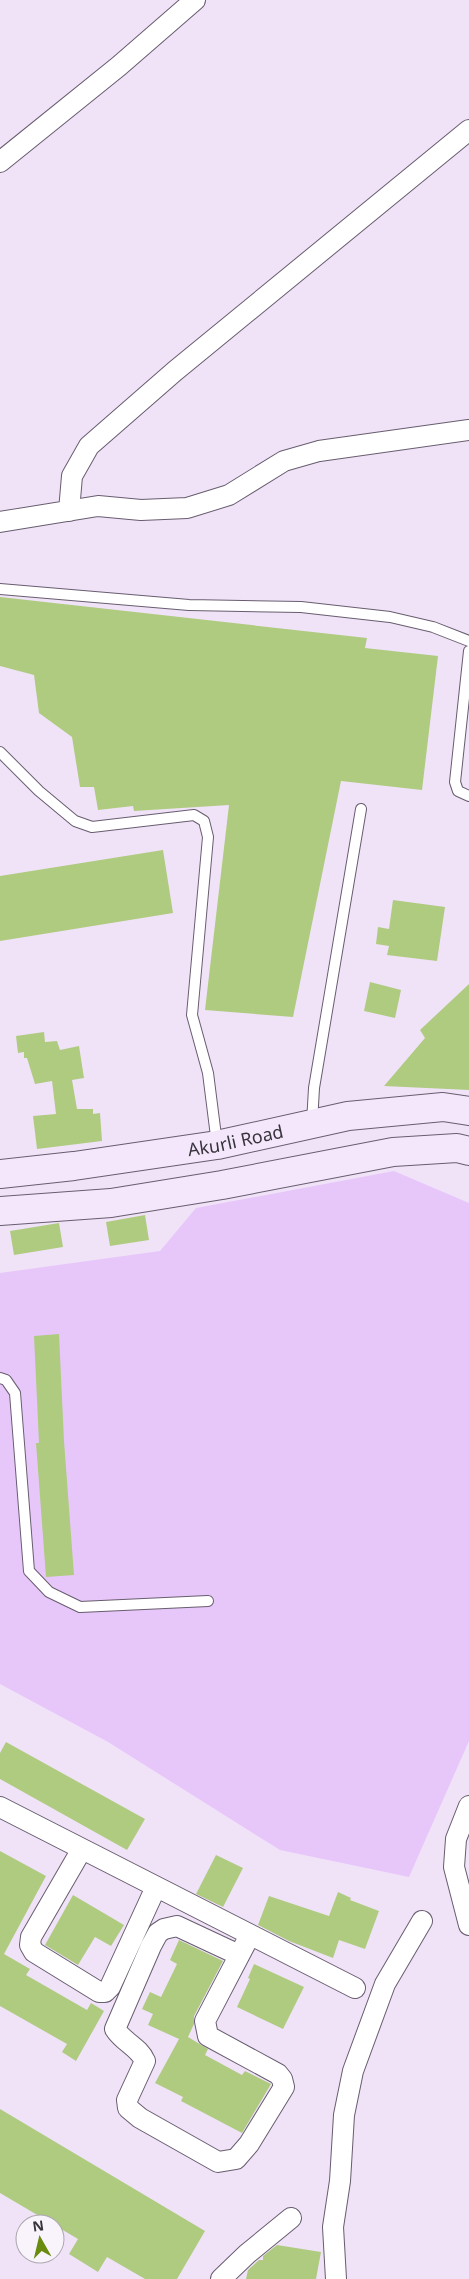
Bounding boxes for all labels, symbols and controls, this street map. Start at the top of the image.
street label: Akurli Road [186,1119,286,1161]
north arrow [15,2214,65,2264]
text: N [31,2215,45,2236]

